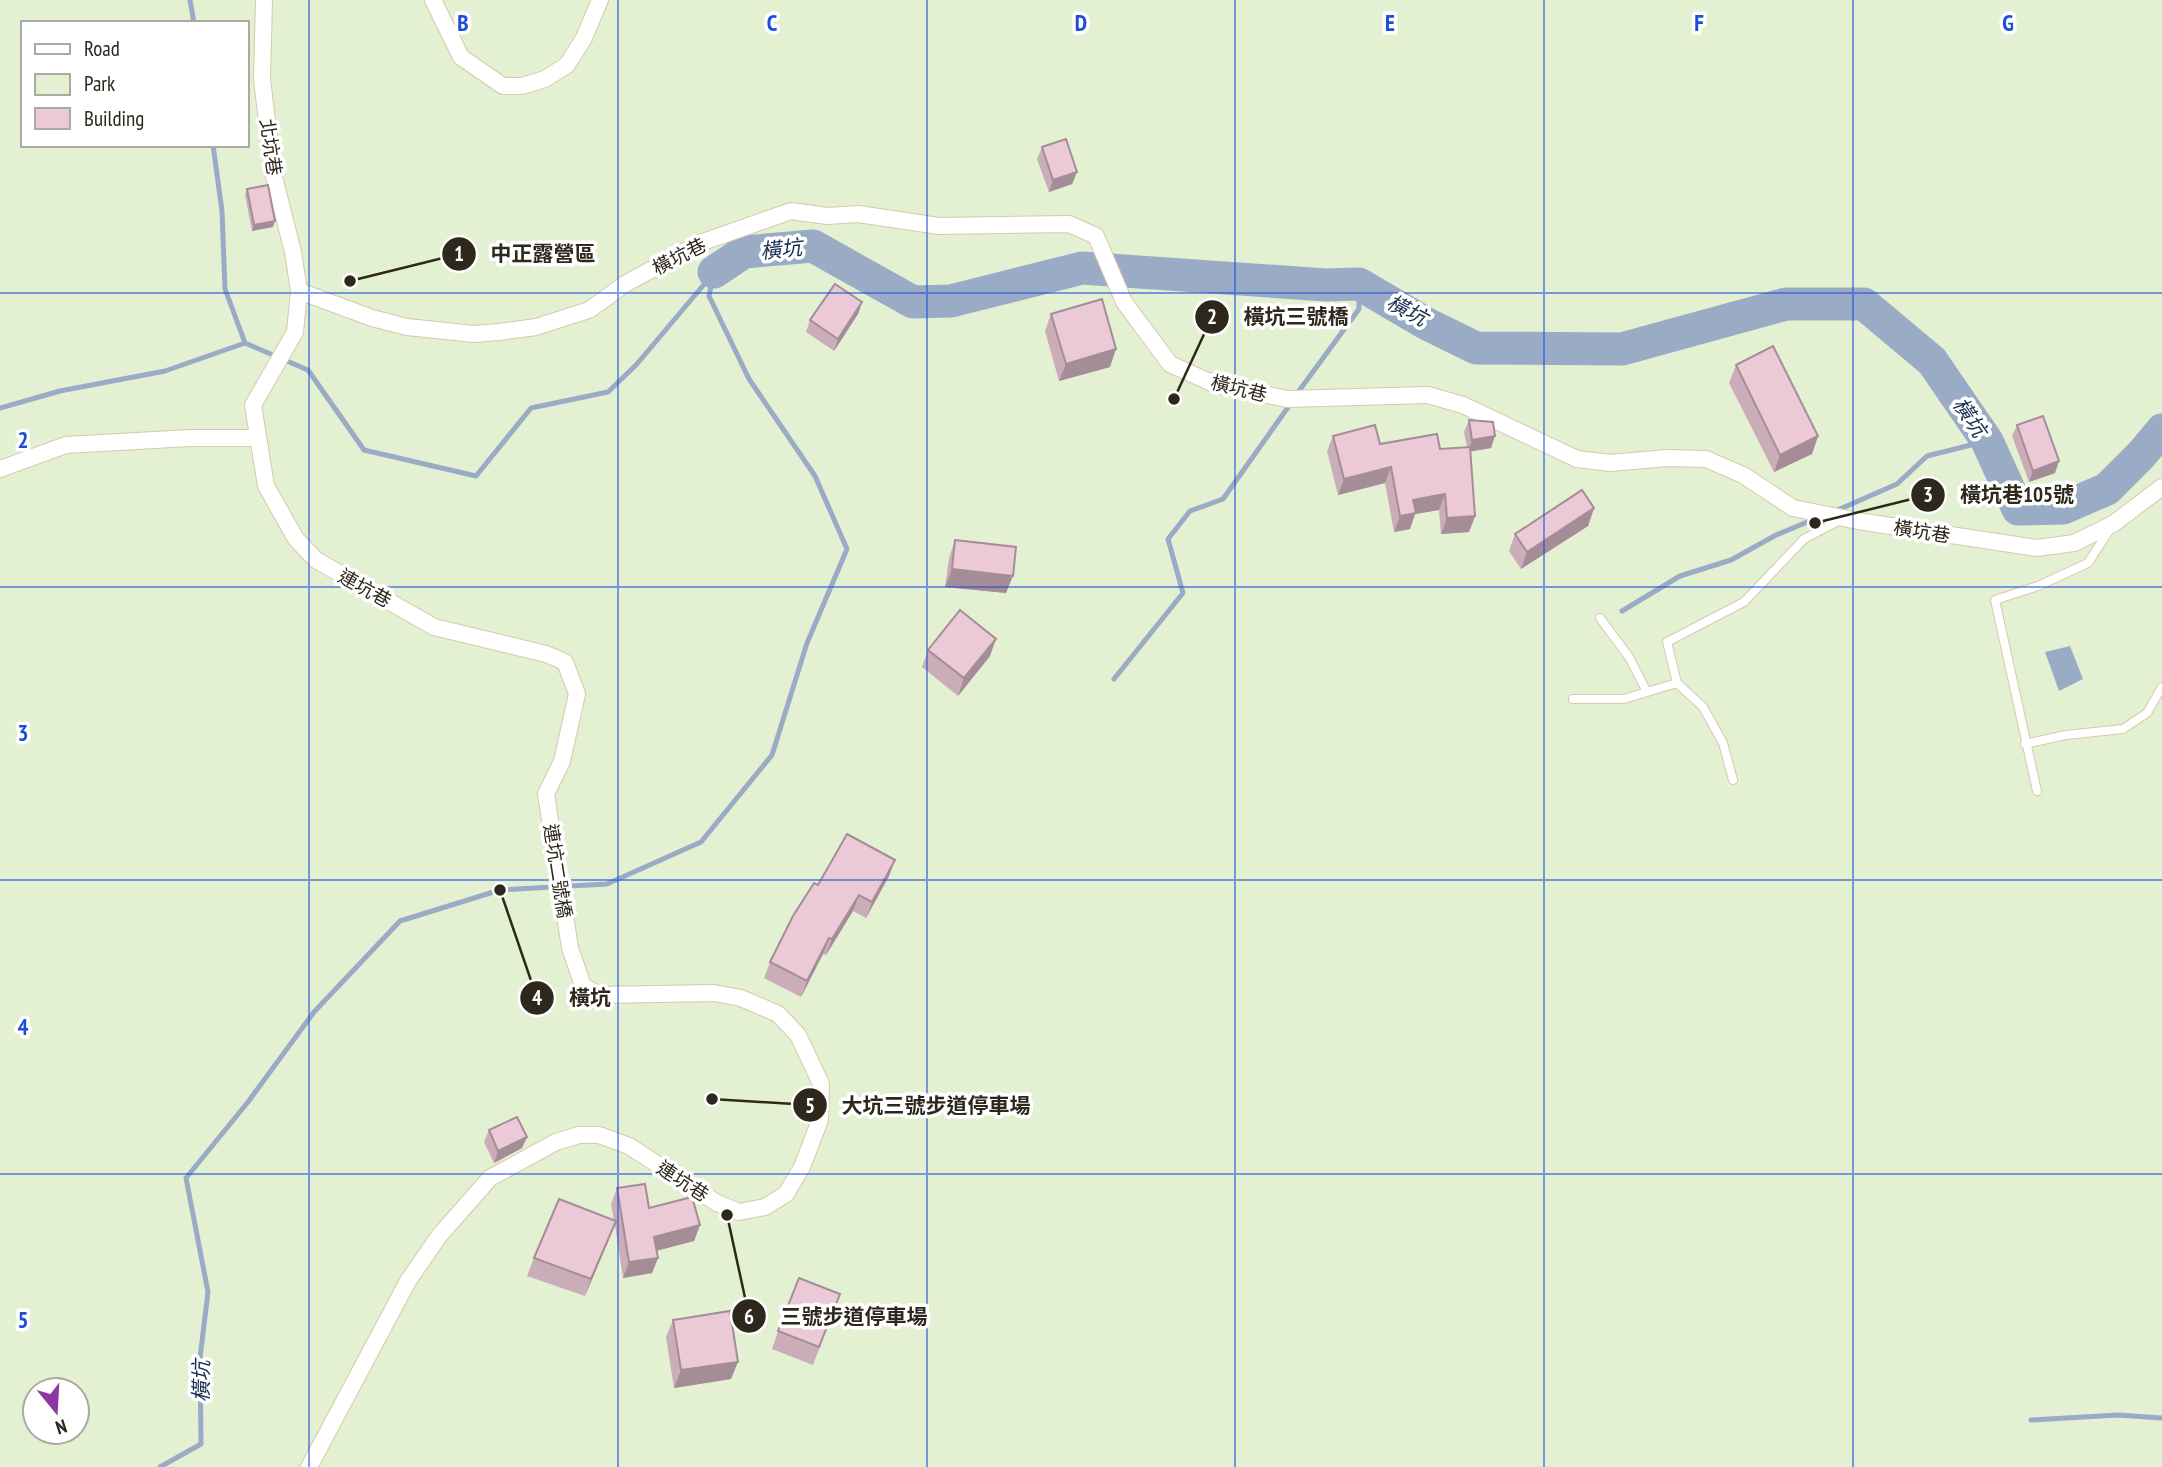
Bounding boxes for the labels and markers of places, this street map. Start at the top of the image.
callout: 中正露營區 [442,233,610,275]
callout: 橫坑三號橋 [1194,296,1362,338]
callout: 橫坑巷105號 [1910,474,2088,516]
callout: 橫坑 [520,977,625,1019]
callout: 大坑三號步道停車場 [792,1084,1044,1126]
callout: 三號步道停車場 [732,1295,942,1337]

